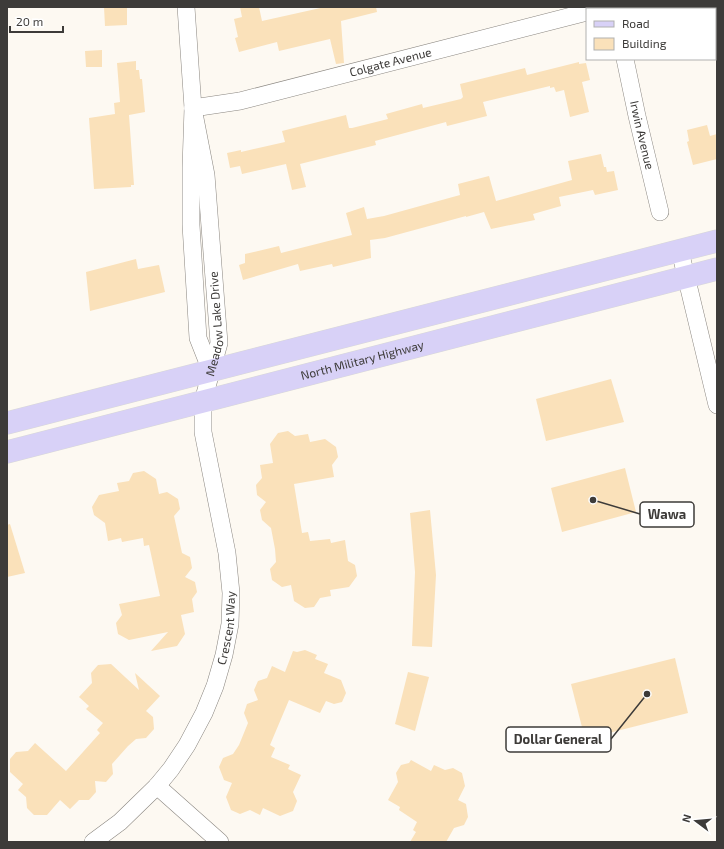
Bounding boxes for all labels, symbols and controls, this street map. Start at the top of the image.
scale bar [10,8,63,34]
legend [586,8,716,60]
text: 20 m [16,14,43,28]
text: Road [622,16,650,30]
text: Building [622,36,667,50]
street label: Colgate Avenue [348,44,433,79]
street label: Irwin Avenue [628,99,658,171]
street label: Meadow Lake Drive [202,271,226,377]
street label: North Military Highway [299,337,426,382]
callout: Wawa [640,502,694,527]
text: Wawa [648,506,686,522]
street label: Crescent Way [214,590,237,666]
callout: Dollar General [506,727,611,752]
text: Dollar General [514,731,603,747]
north arrow [676,801,716,841]
text: N [679,812,693,824]

